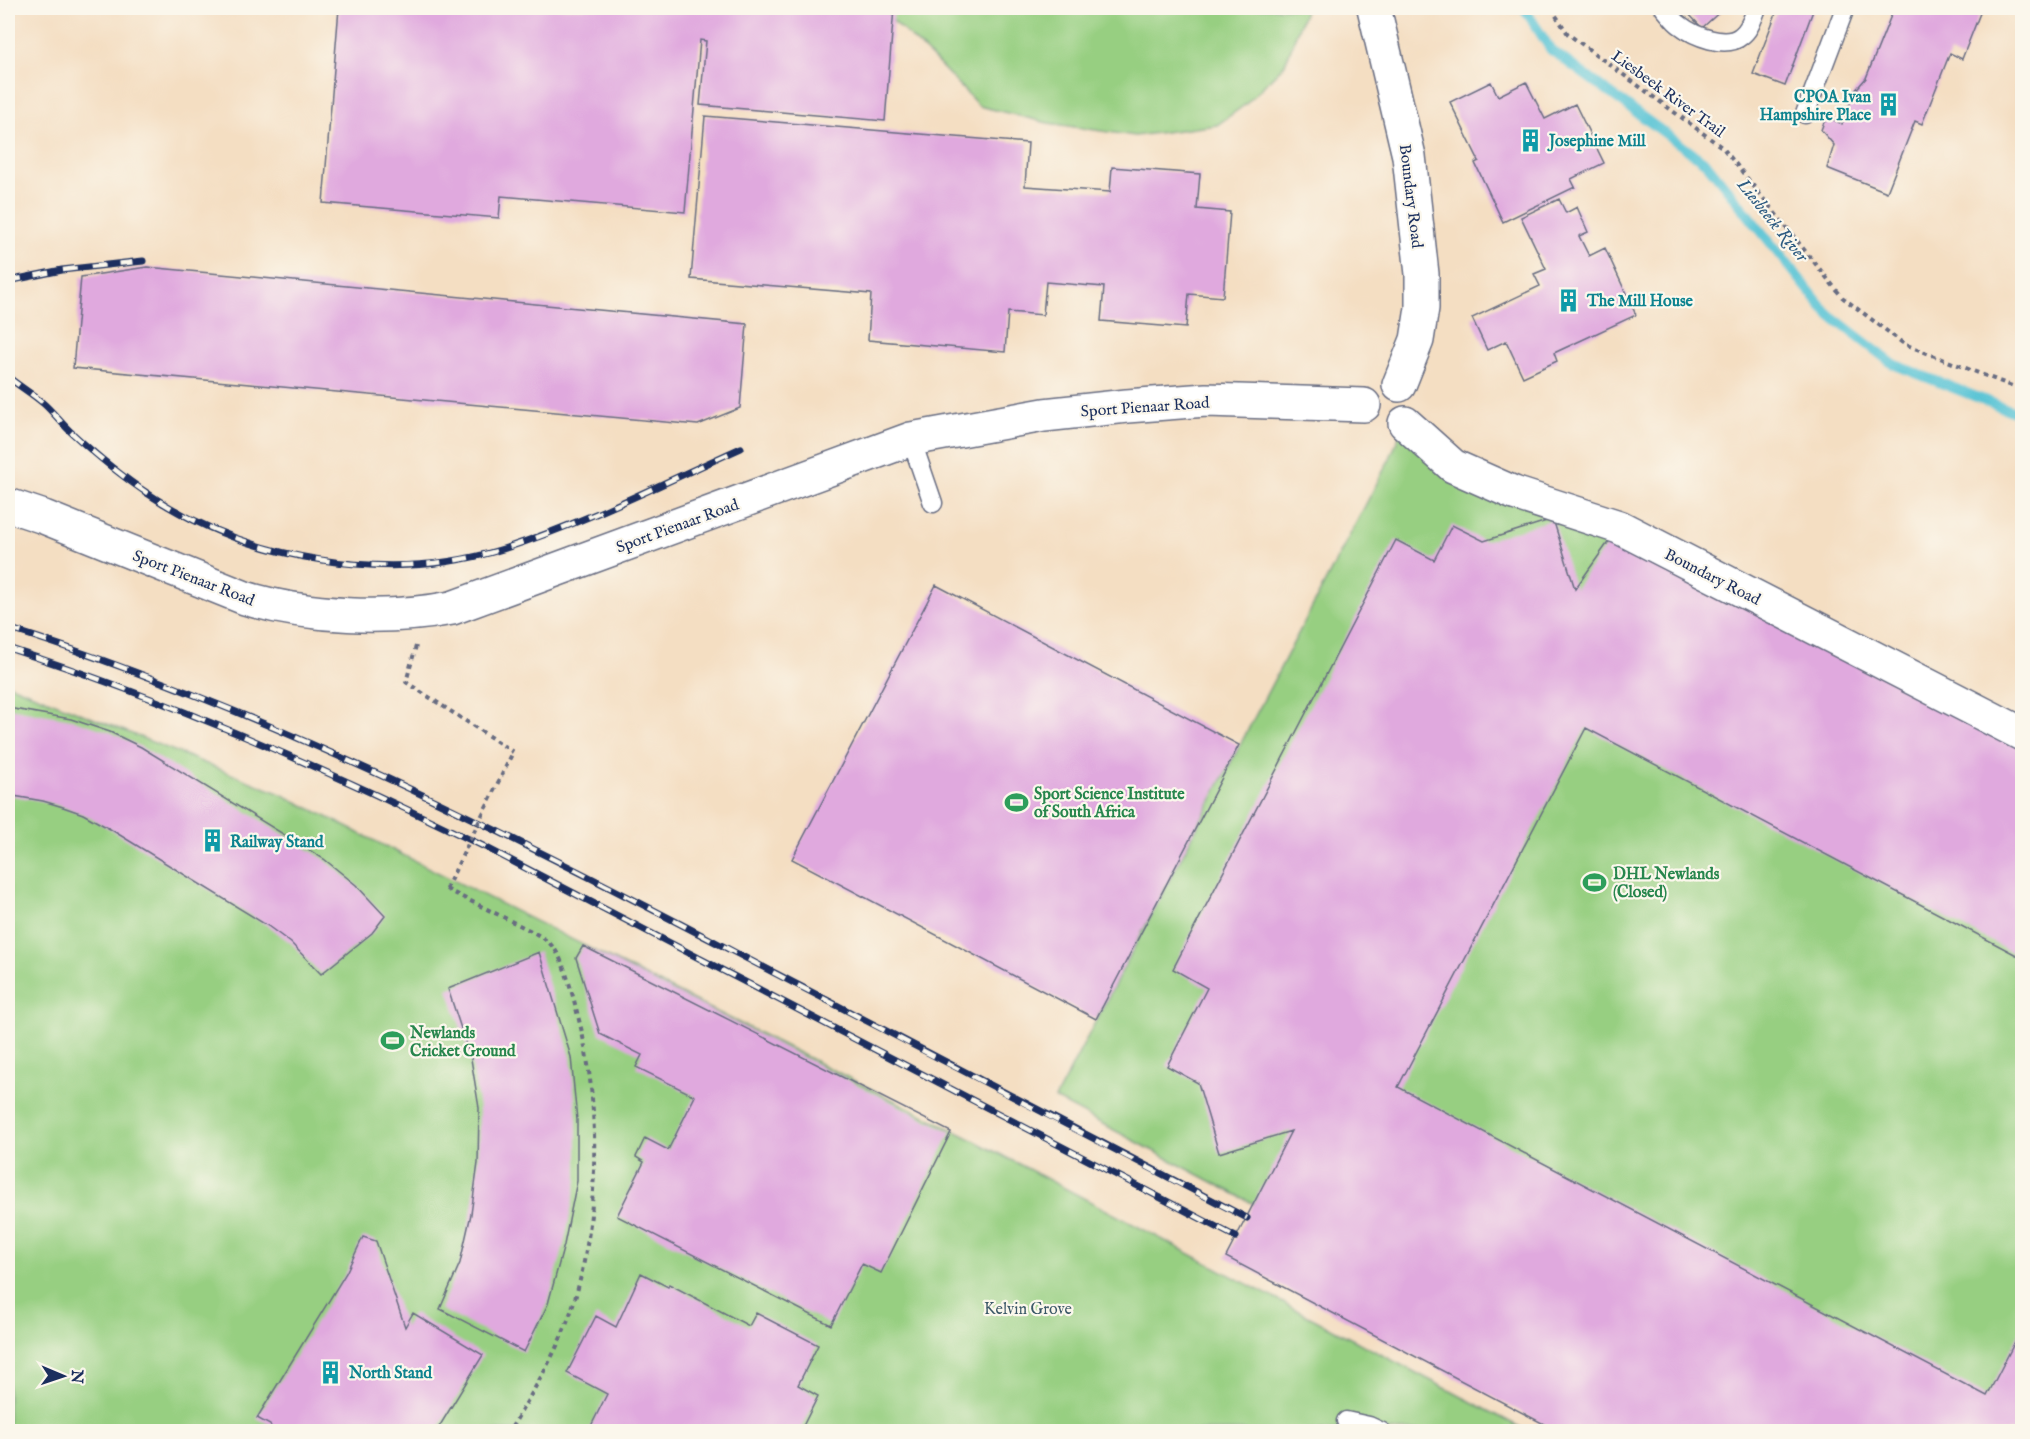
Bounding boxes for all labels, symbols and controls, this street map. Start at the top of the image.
street label: Liesbeek River Trail [1607,47,1729,143]
place label: CPOA Ivan Hampshire Place [1759,88,1872,126]
building icon: CPOA Ivan Hampshire Place [1876,92,1902,118]
building icon: Josephine Mill [1518,127,1544,153]
place label: Josephine Mill [1547,132,1646,152]
street label: Boundary Road [1394,143,1426,250]
water label: Liesbeeck River [1731,174,1813,268]
building icon: The Mill House [1556,287,1582,313]
place label: The Mill House [1586,292,1694,312]
street label: Sport Pienaar Road [1080,393,1211,422]
street label: Sport Pienaar Road [614,495,742,558]
street label: Boundary Road [1661,545,1764,611]
street label: Sport Pienaar Road [129,546,258,611]
place label: Sport Science Institute of South Africa [1034,785,1185,823]
sports icon: Sport Science Institute of South Africa [1003,789,1029,815]
building icon: Railway Stand [199,828,225,854]
place label: Railway Stand [230,833,324,853]
place label: DHL Newlands (Closed) [1613,865,1720,903]
sports icon: DHL Newlands (Closed) [1582,869,1608,895]
place label: Newlands Cricket Ground [409,1024,516,1062]
sports icon: Newlands Cricket Ground [379,1028,405,1054]
park label: Kelvin Grove [984,1300,1072,1320]
north arrow [33,1346,93,1406]
building icon: North Stand [318,1359,344,1385]
place label: North Stand [348,1364,432,1384]
text: N [66,1368,86,1384]

